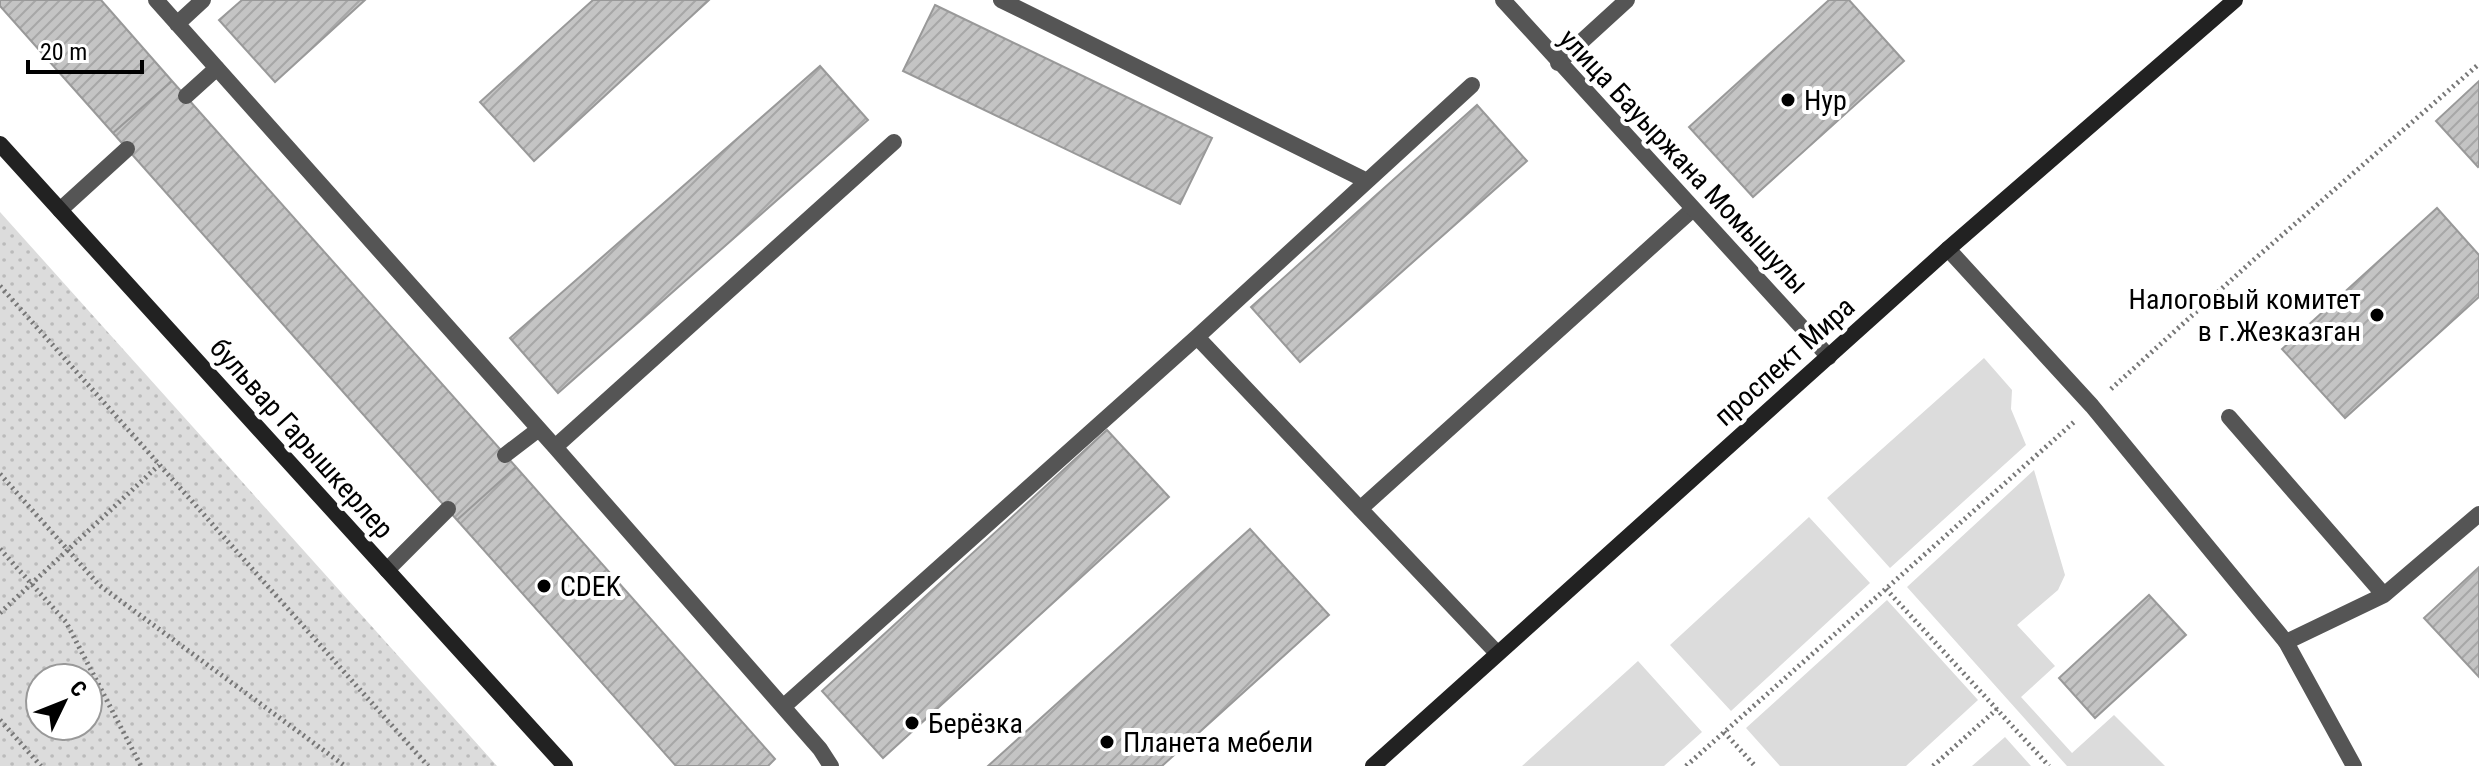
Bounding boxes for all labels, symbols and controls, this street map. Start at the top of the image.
street label: улица Бауыржана Момышулы [1552,22,1815,300]
scale bar [28,24,142,74]
text: 20 m [40,38,87,66]
place label: Нур [1804,84,1847,117]
marker: Нур [1779,91,1797,109]
place label: Налоговый комитет в г.Жезказган [2129,283,2361,348]
street label: проспект Мира [1708,290,1861,433]
marker: Налоговый комитет в г.Жезказган [2368,306,2386,324]
street label: бульвар Гарышкерлер [203,331,400,545]
place label: CDEK [560,570,622,603]
marker: CDEK [535,577,553,595]
north arrow [24,662,104,742]
text: С [65,676,92,702]
place label: Берёзка [928,707,1023,740]
marker: Берёзка [903,714,921,732]
place label: Планета мебели [1123,726,1313,759]
marker: Планета мебели [1098,733,1116,751]

